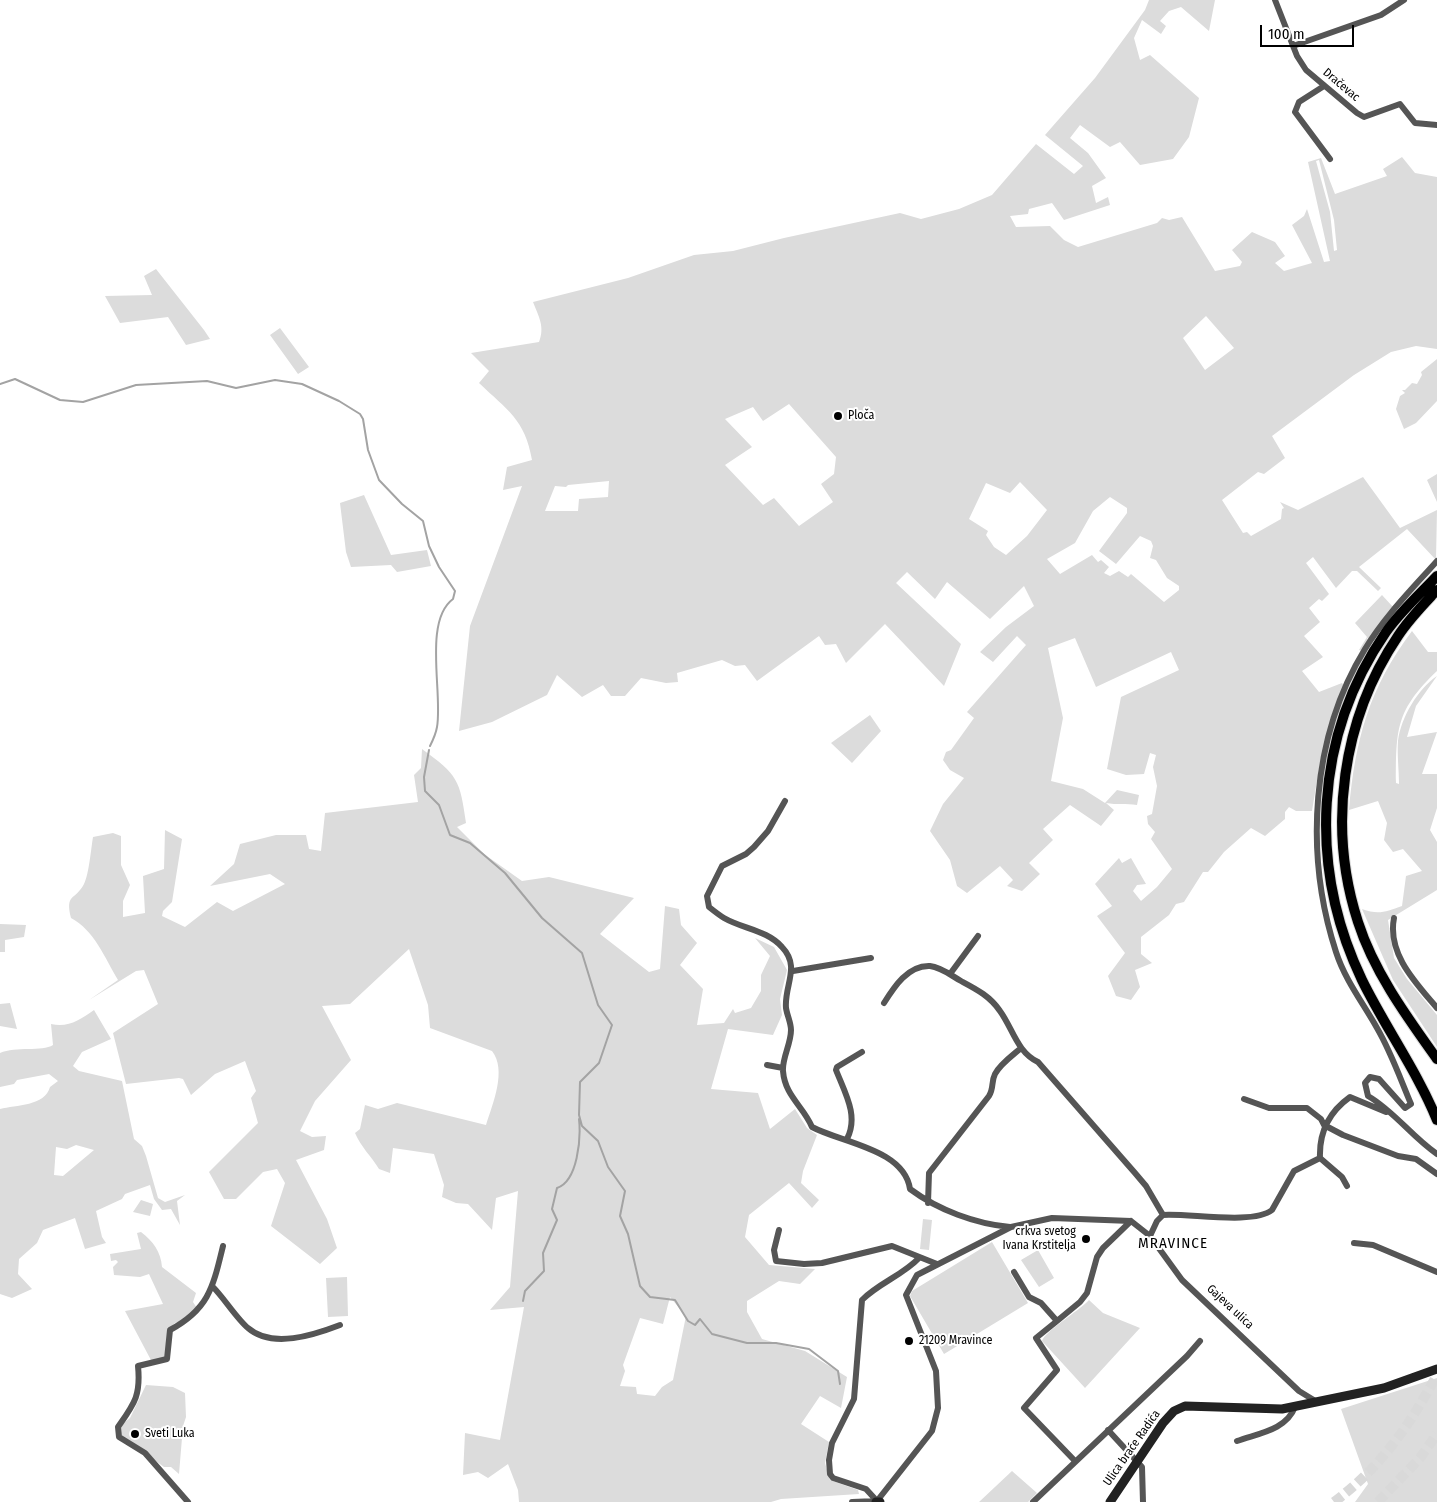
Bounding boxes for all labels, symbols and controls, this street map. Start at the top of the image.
scale bar [1262,15,1356,47]
text: 100 m [1268,25,1305,43]
street label: Dračevac [1320,65,1362,105]
place label: Ploča [848,409,874,423]
marker: Ploča [832,410,844,422]
place label: crkva svetog Ivana Krstitelja [1003,1225,1076,1253]
marker: crkva svetog Ivana Krstitelja [1080,1233,1092,1245]
district label: MRAVINCE [1137,1235,1209,1253]
street label: Gajeva ulica [1204,1282,1256,1332]
place label: 21209 Mravince [919,1334,992,1348]
marker: 21209 Mravince [903,1335,915,1347]
street label: Ulica braće Radića [1100,1407,1164,1489]
place label: Sveti Luka [145,1427,195,1441]
marker: Sveti Luka [129,1428,141,1440]

